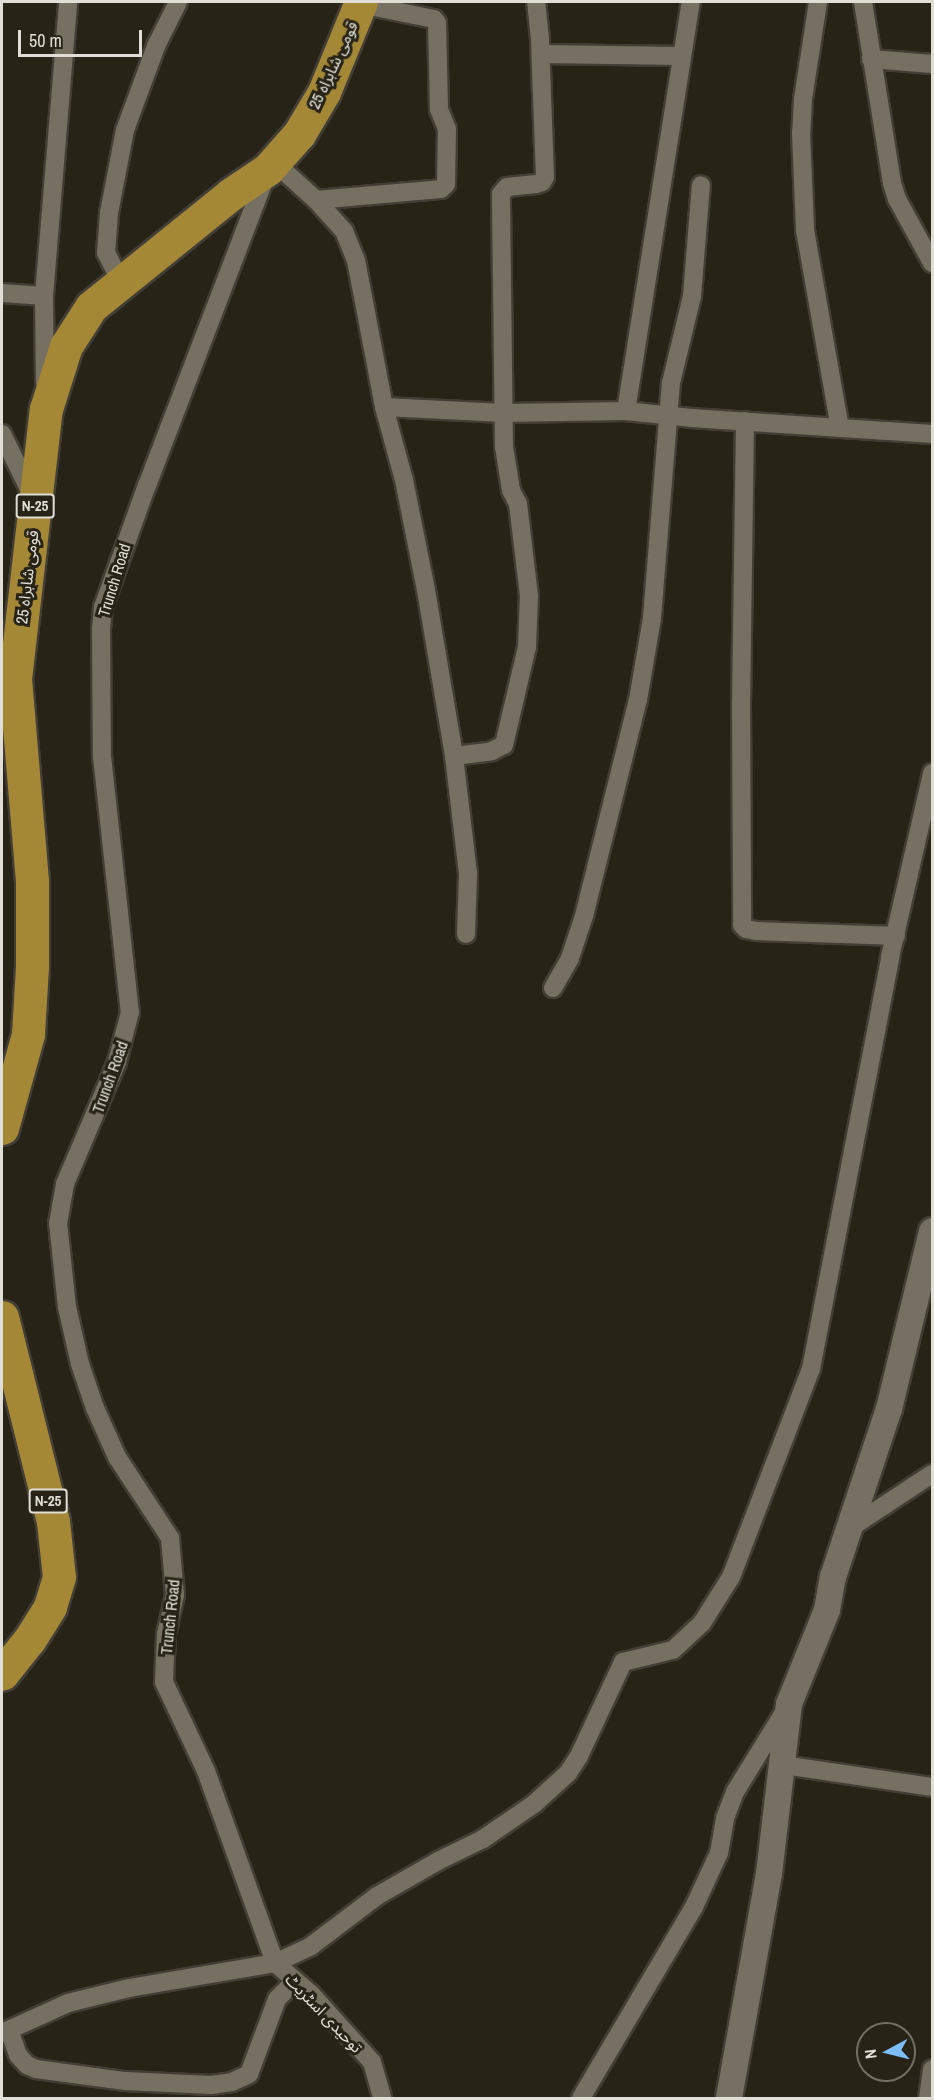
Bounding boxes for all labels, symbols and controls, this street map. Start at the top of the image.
scale bar [21,18,146,56]
street label: قومی شاہراہ 25 [304,18,362,112]
text: 50 m [29,28,62,53]
road number: N-25 [15,494,54,518]
street label: قومی شاہراہ 25 [12,529,42,625]
street label: Trunch Road [94,541,134,619]
street label: Trunch Road [88,1038,132,1116]
road number: N-25 [28,1489,68,1513]
street label: Trunch Road [157,1579,183,1655]
street label: توحیدی اسٹریٹ [281,1969,367,2057]
north arrow [856,2022,916,2082]
text: N [859,2048,882,2060]

